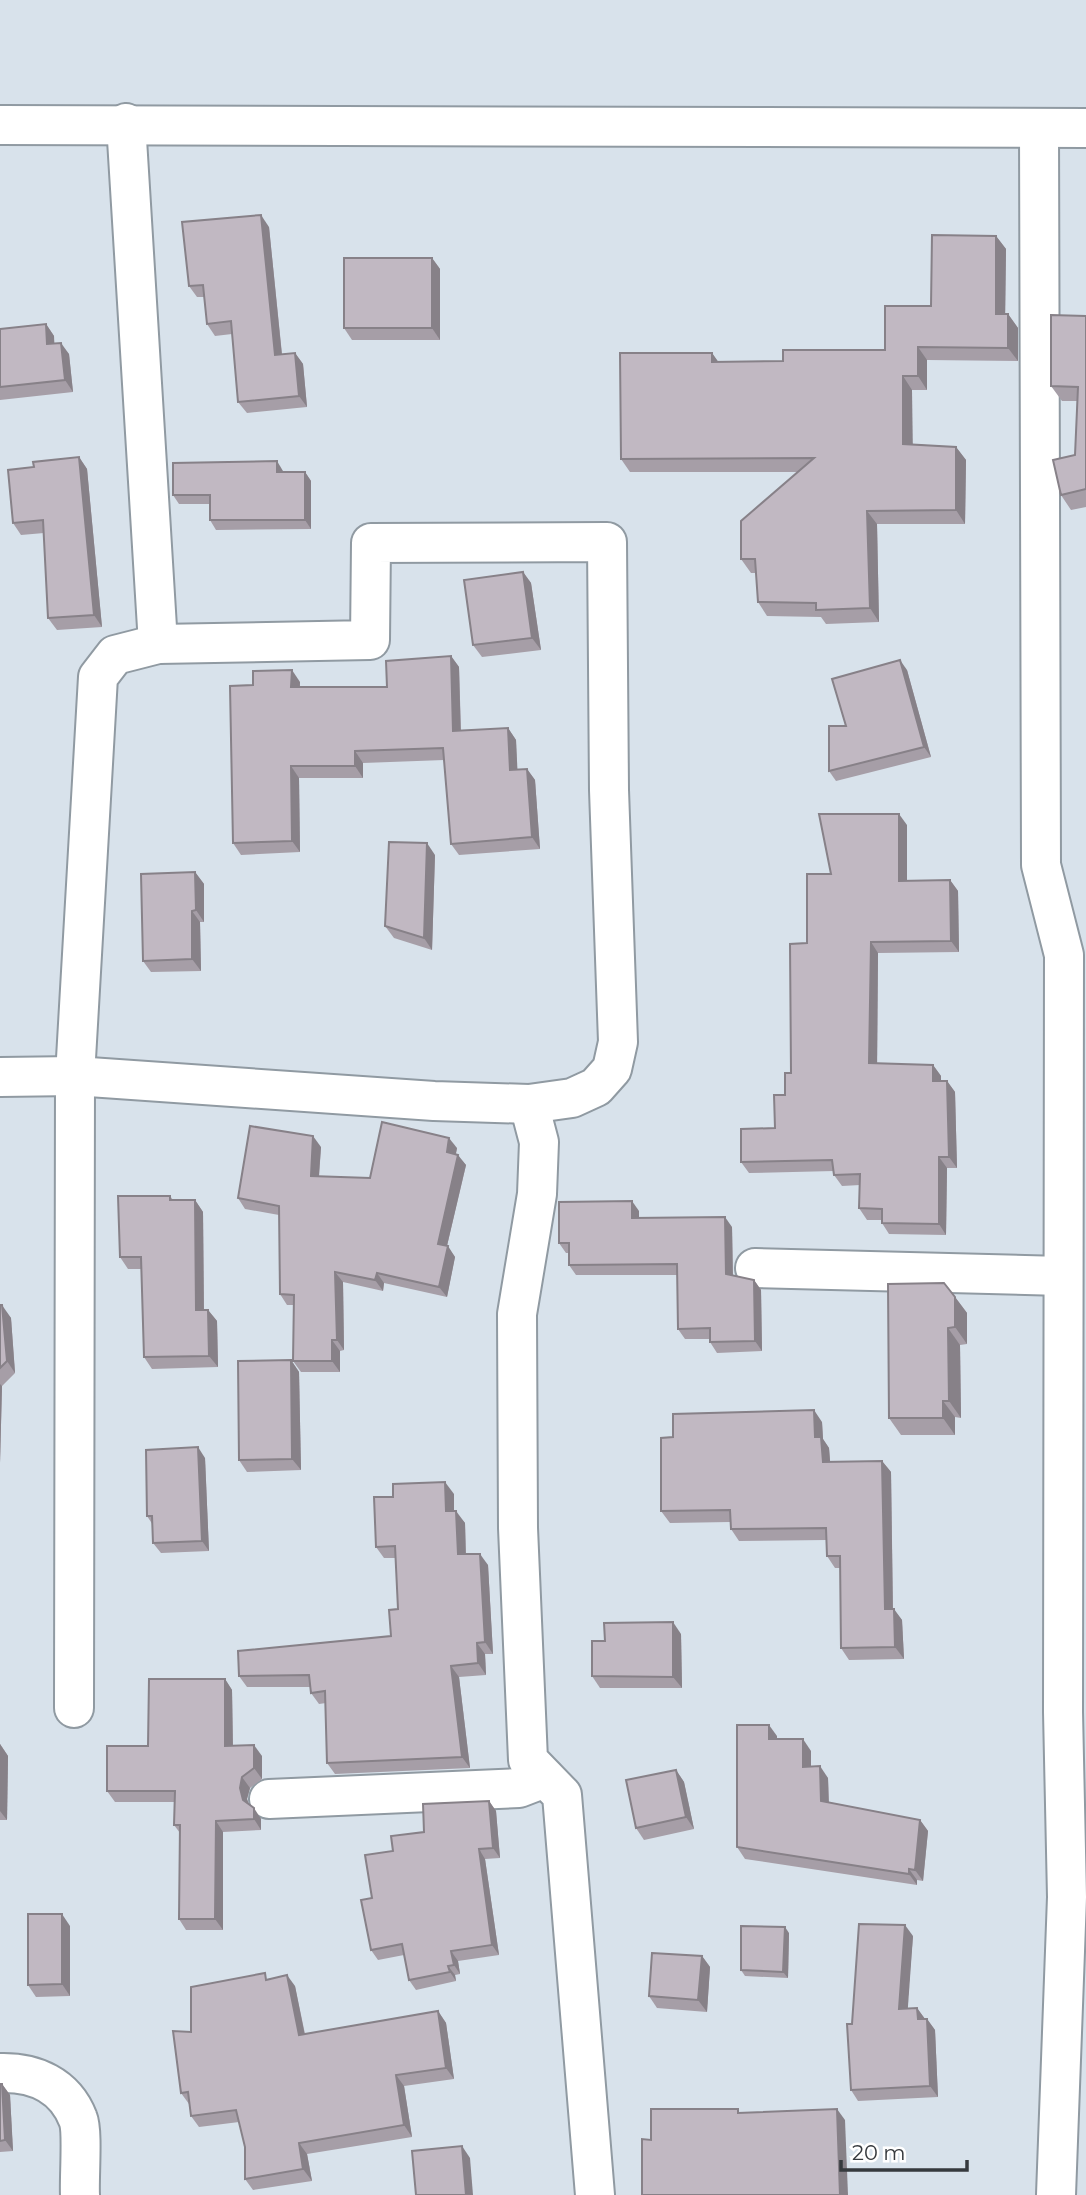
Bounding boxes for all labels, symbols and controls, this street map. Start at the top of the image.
scale bar [841,2128,967,2172]
text: 20 m [852,2140,906,2165]

